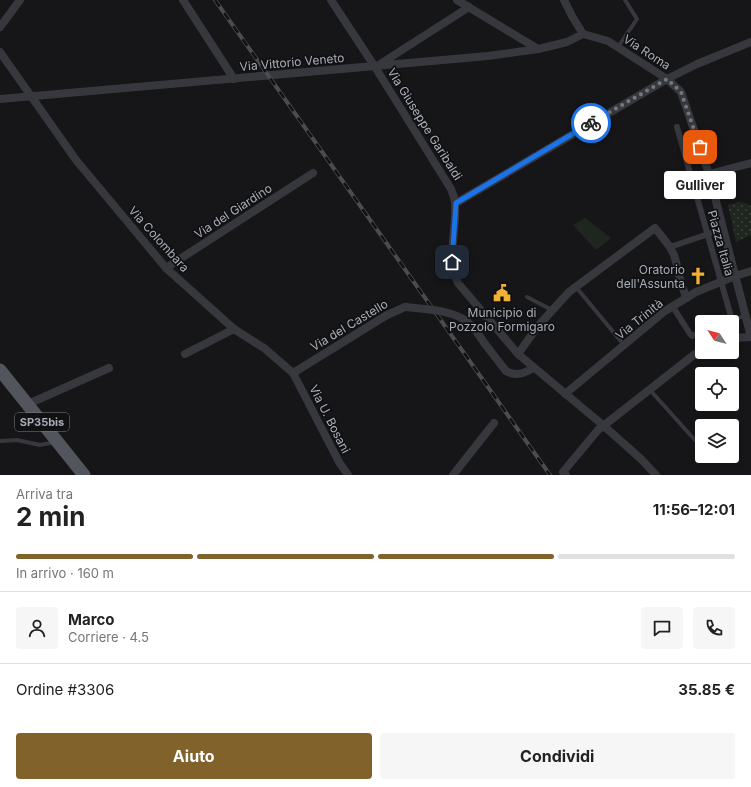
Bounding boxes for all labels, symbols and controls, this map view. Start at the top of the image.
street label: Via Roma [621,31,673,73]
street label: Via Vittorio Veneto [239,50,345,74]
street label: Via Giuseppe Garibaldi [384,65,466,183]
courier [571,103,611,143]
icon: bike [580,112,602,134]
pin [683,130,717,164]
icon: bag [689,136,711,158]
callout: Gulliver [664,171,736,199]
text: Gulliver [675,177,725,193]
street label: Via del Giardino [191,180,275,242]
street label: Via Colombara [126,203,192,275]
street label: Piazza Italia [705,209,737,277]
pin [435,245,469,279]
icon: home [441,251,463,273]
place label: Oratorio dell'Assunta [616,262,685,291]
church icon: Oratorio dell'Assunta [688,266,708,286]
public building icon: Municipio di Pozzolo Formigaro [492,283,512,303]
street label: Via Trinità [612,295,666,343]
street label: Via del Castello [308,296,390,354]
place label: Municipio di Pozzolo Formigaro [449,305,555,334]
north arrow [695,315,739,359]
map controls [695,315,739,463]
button: locate [695,367,739,411]
street label: Via U. Bosani [306,382,354,456]
road number: SP35bis [15,413,69,431]
button: layers [695,419,739,463]
text: Arriva tra [16,486,73,502]
text: 11:56–12:01 [653,500,735,519]
text: 2 min [16,501,86,532]
text: In arrivo · 160 m [16,565,114,581]
button: person [16,607,58,649]
button: chat [641,607,683,649]
button: phone [693,607,735,649]
text: Marco [68,610,114,629]
text: Corriere · 4.5 [68,629,149,645]
text: Ordine #3306 [16,680,114,699]
text: 35.85 € [678,680,735,699]
button: Aiuto [16,733,372,779]
button: Condividi [380,733,735,779]

